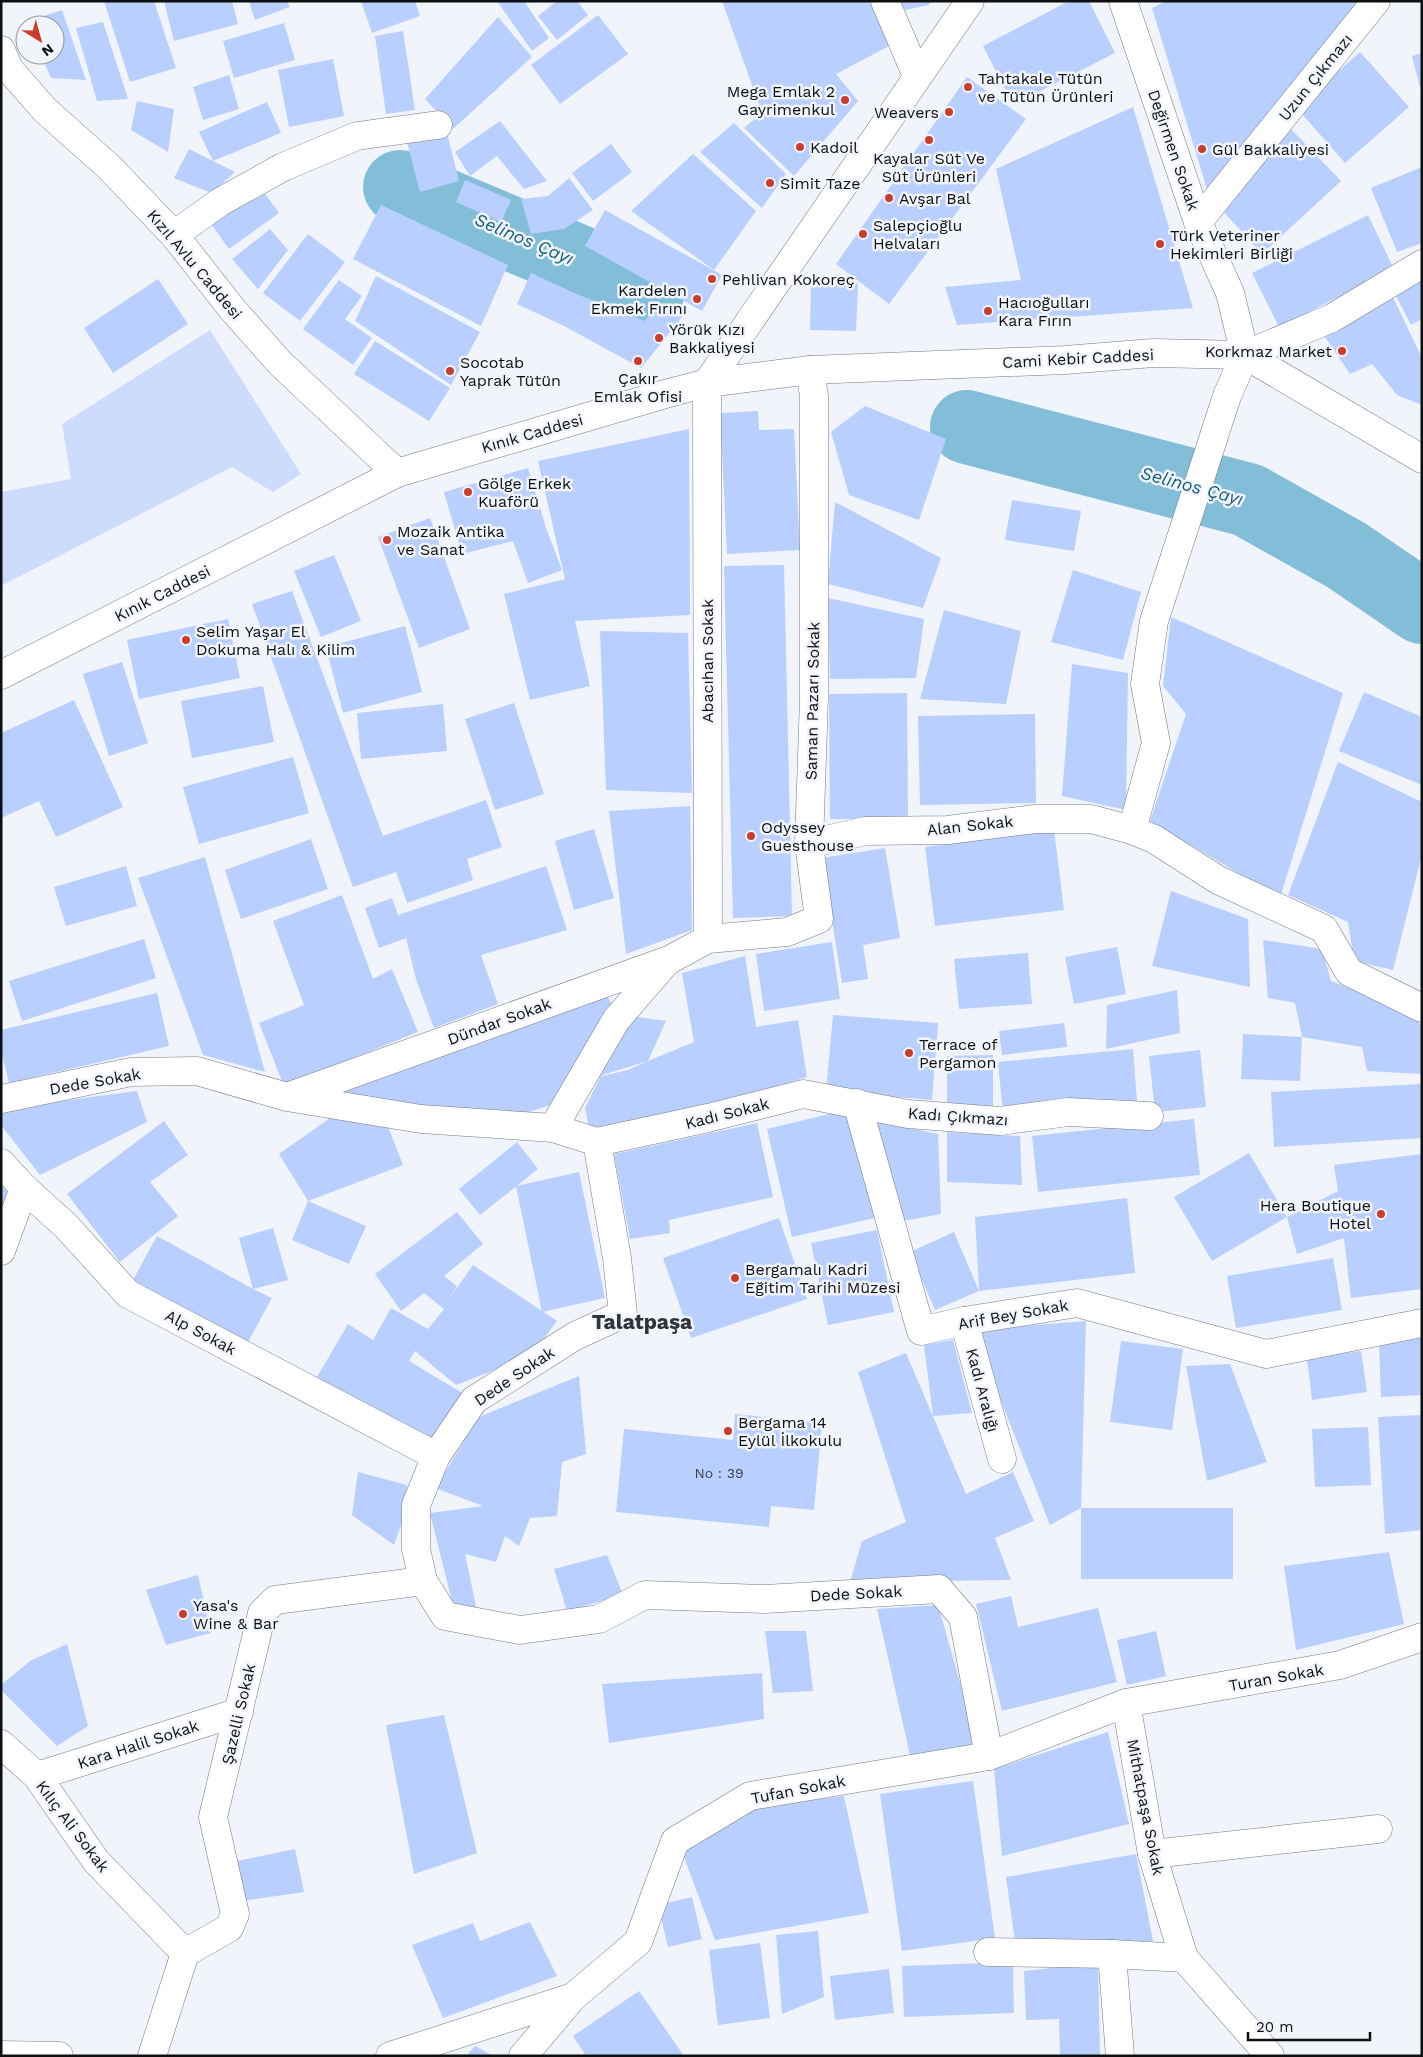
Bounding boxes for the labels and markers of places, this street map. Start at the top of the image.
place label: Tahtakale Tütün ve Tütün Ürünleri [978,69,1113,106]
marker: Tahtakale Tütün ve Tütün Ürünleri [962,81,974,93]
place label: Mega Emlak 2 Gayrimenkul [727,82,835,119]
marker: Mega Emlak 2 Gayrimenkul [839,94,851,106]
place label: Weavers [874,103,939,122]
marker: Weavers [943,106,955,118]
marker: Kayalar Süt Ve Süt Ürünleri [923,134,935,146]
place label: Kadoil [810,138,858,157]
place label: Gül Bakkaliyesi [1212,140,1329,159]
marker: Kadoil [794,141,806,153]
marker: Gül Bakkaliyesi [1196,143,1208,155]
place label: Kayalar Süt Ve Süt Ürünleri [873,149,985,186]
place label: Simit Taze [780,174,860,193]
marker: Simit Taze [764,177,776,189]
place label: Avşar Bal [899,189,971,208]
marker: Avşar Bal [883,192,895,204]
place label: Salepçioğlu Helvaları [873,216,962,253]
place label: Türk Veteriner Hekimleri Birliği [1170,226,1293,263]
marker: Salepçioğlu Helvaları [857,228,869,240]
marker: Türk Veteriner Hekimleri Birliği [1154,238,1166,250]
place label: Pehlivan Kokoreç [722,270,855,289]
marker: Pehlivan Kokoreç [706,273,718,285]
place label: Kardelen Ekmek Fırını [591,281,687,318]
marker: Kardelen Ekmek Fırını [691,293,703,305]
place label: Hacıoğulları Kara Fırın [998,293,1090,330]
marker: Hacıoğulları Kara Fırın [982,305,994,317]
place label: Yörük Kızı Bakkaliyesi [669,320,755,357]
marker: Yörük Kızı Bakkaliyesi [653,332,665,344]
place label: Korkmaz Market [1205,342,1332,361]
marker: Korkmaz Market [1336,345,1348,357]
place label: Socotab Yaprak Tütün [460,353,561,390]
marker: Çakır Emlak Ofisi [632,355,644,367]
marker: Socotab Yaprak Tütün [444,365,456,377]
place label: Çakır Emlak Ofisi [594,369,682,406]
place label: Gölge Erkek Kuaförü [478,474,571,511]
marker: Gölge Erkek Kuaförü [462,486,474,498]
place label: Mozaik Antika ve Sanat [397,522,505,559]
marker: Mozaik Antika ve Sanat [381,534,393,546]
place label: Selim Yaşar El Dokuma Halı & Kilim [196,622,355,659]
marker: Selim Yaşar El Dokuma Halı & Kilim [180,634,192,646]
place label: Odyssey Guesthouse [761,818,854,855]
marker: Odyssey Guesthouse [745,830,757,842]
place label: Terrace of Pergamon [919,1035,998,1072]
marker: Terrace of Pergamon [903,1047,915,1059]
place label: Hera Boutique Hotel [1260,1196,1371,1233]
marker: Hera Boutique Hotel [1375,1208,1387,1220]
place label: Bergamalı Kadri Eğitim Tarihi Müzesi [745,1260,900,1297]
marker: Bergamalı Kadri Eğitim Tarihi Müzesi [729,1272,741,1284]
place label: Bergama 14 Eylül İlkokulu [738,1413,842,1450]
marker: Bergama 14 Eylül İlkokulu [722,1425,734,1437]
place label: Yasa's Wine & Bar [193,1596,279,1633]
marker: Yasa's Wine & Bar [177,1608,189,1620]

